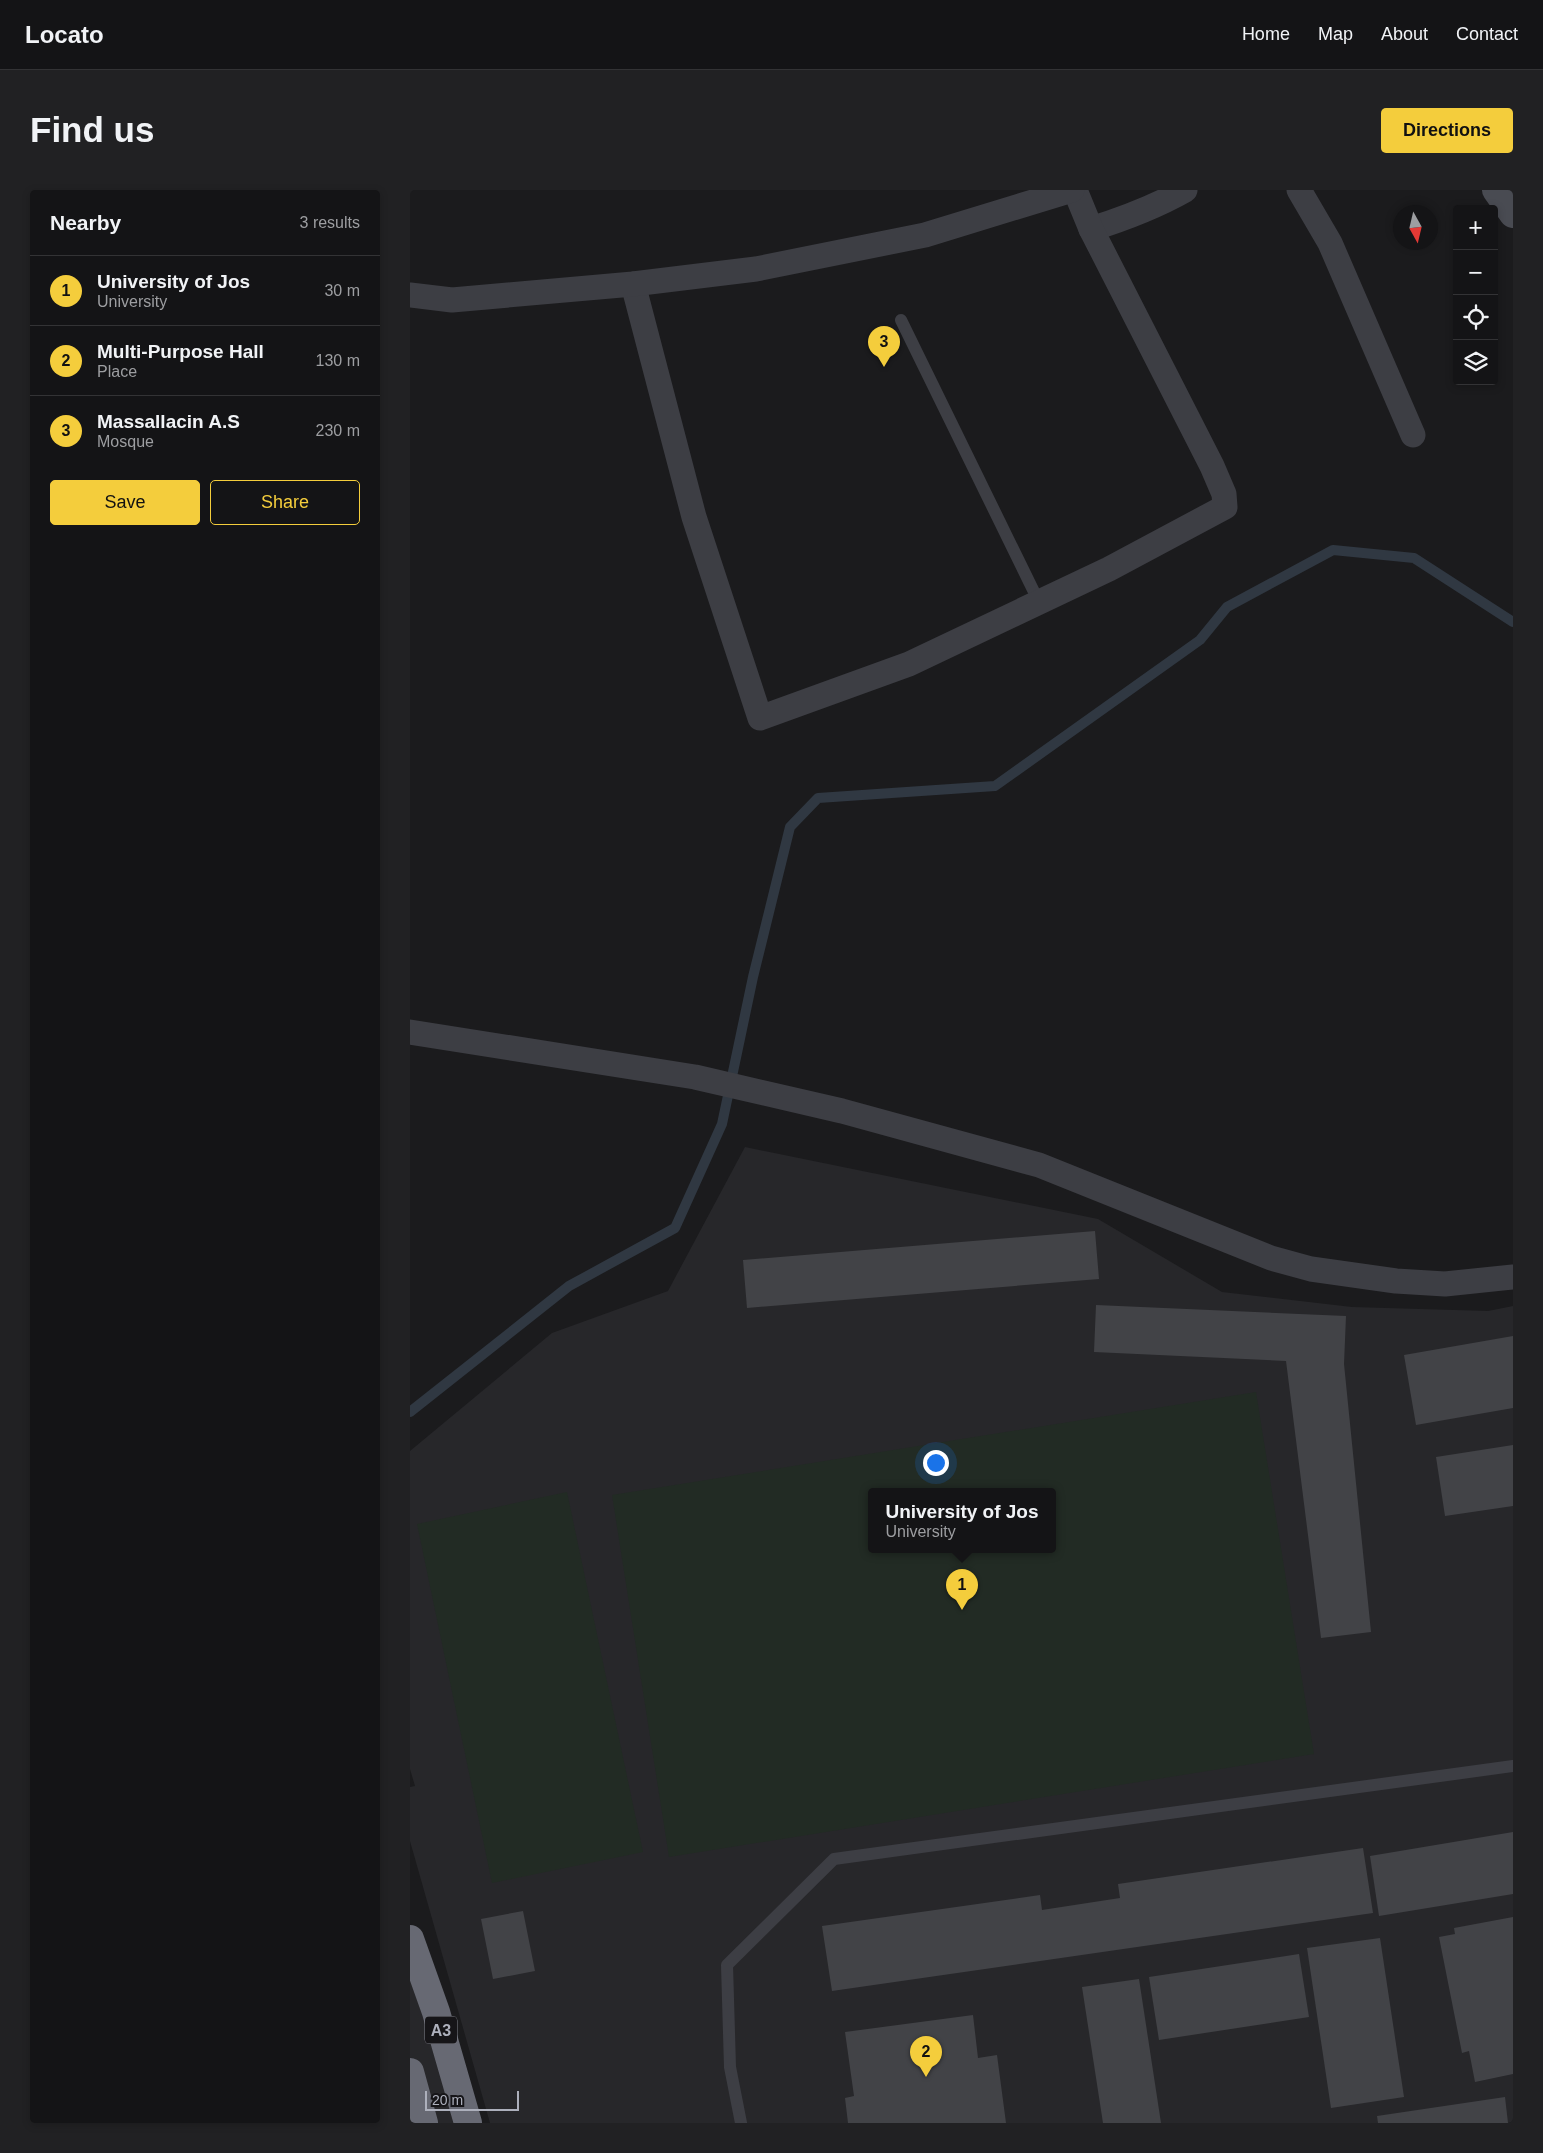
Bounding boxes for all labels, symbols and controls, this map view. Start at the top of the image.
text: Locato [25,21,104,48]
text: Home [1242,24,1290,44]
text: Map [1318,24,1353,44]
text: About [1381,24,1428,44]
text: Contact [1456,24,1518,44]
button: Directions [1381,108,1513,153]
text: Find us [30,110,154,149]
north arrow [1393,205,1438,250]
map controls [1453,205,1498,385]
button: + [1453,205,1498,250]
text: Nearby [50,211,121,234]
text: 3 results [300,214,360,231]
button: − [1453,250,1498,295]
text: University of Jos [97,271,250,292]
text: 1 [62,282,70,299]
text: 30 m [324,282,360,299]
text: University [97,293,167,310]
button: locate [1453,295,1498,340]
pin: 3 [868,326,900,367]
button: layers [1453,340,1498,385]
text: Multi-Purpose Hall [97,341,264,362]
text: 2 [62,352,70,369]
text: 130 m [316,352,360,369]
text: Place [97,363,137,380]
text: Massallacin A.S [97,411,240,432]
text: 3 [62,422,70,439]
text: 230 m [316,422,360,439]
text: Mosque [97,433,154,450]
button: Save [50,480,200,525]
button: Share [210,480,360,525]
your location [923,1450,949,1476]
popup [868,1488,1056,1553]
text: University of Jos [885,1501,1039,1522]
text: University [885,1523,956,1540]
pin: 1 [946,1569,978,1610]
road number: A3 [425,2016,457,2044]
pin: 2 [910,2036,942,2077]
scale bar [425,2088,519,2111]
text: 20 m [432,2092,463,2108]

